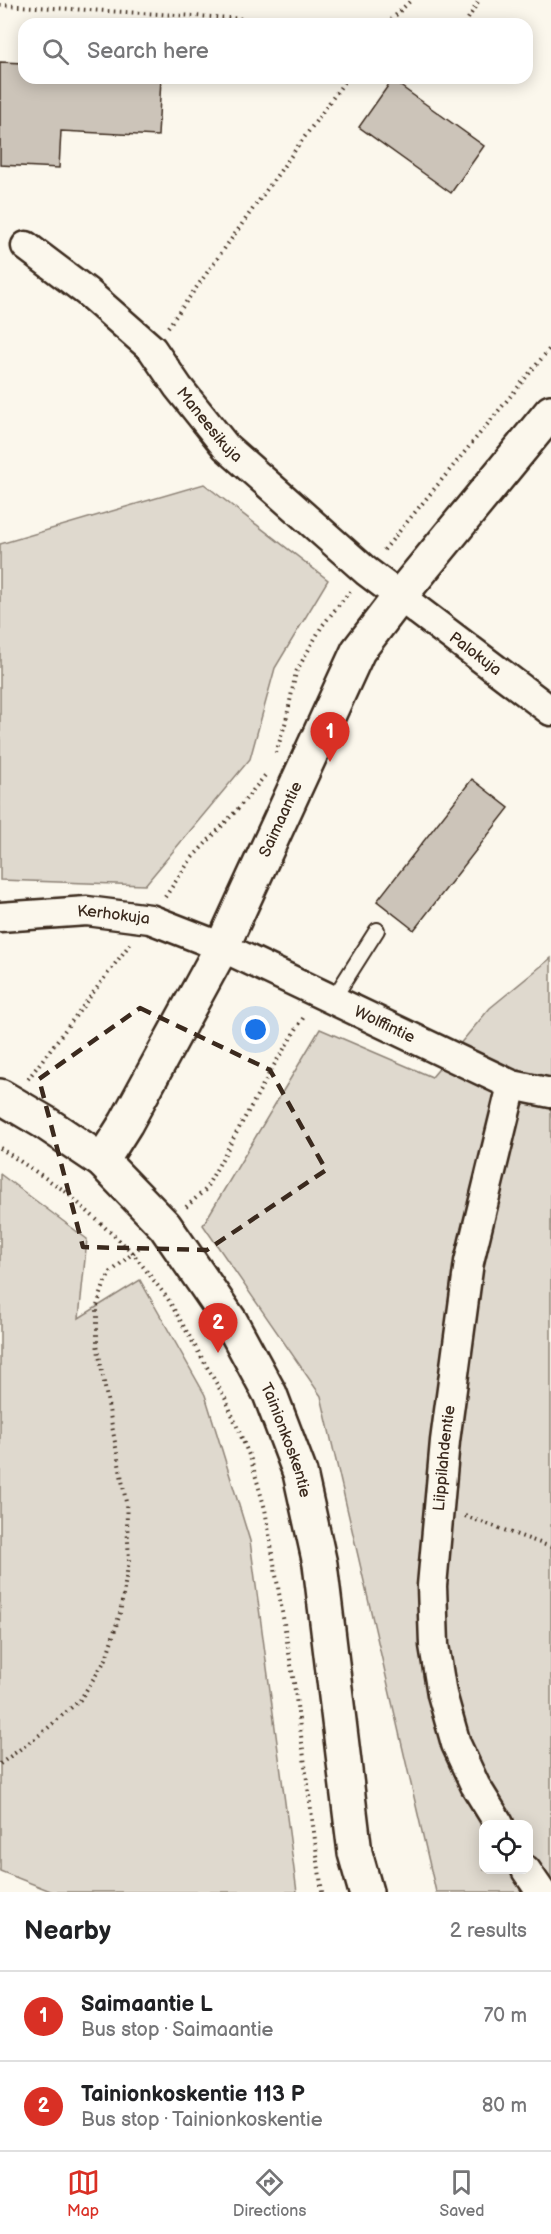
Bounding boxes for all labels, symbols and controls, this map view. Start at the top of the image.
search box [18,18,533,84]
icon: search [39,35,72,68]
text: Search here [87,38,209,65]
street label: Maneesikuja [172,383,246,466]
street label: Palokuja [446,628,505,680]
pin: 1 [310,712,350,762]
street label: Saimaantie [255,778,306,860]
street label: Kerhokuja [77,901,151,928]
street label: Wolffintie [351,1002,418,1047]
your location [241,1015,270,1044]
pin: 2 [198,1304,238,1353]
street label: Tainionkoskentie [256,1380,315,1500]
street label: Liippilahdentie [429,1404,459,1512]
map controls [479,1820,533,1874]
button: locate [479,1820,533,1874]
text: Nearby [24,1916,111,1947]
text: 2 results [450,1919,527,1943]
text: Saimaantie L [81,1991,213,2018]
text: 1 [39,2004,48,2028]
text: 70 m [483,2004,527,2028]
text: Bus stop · Saimaantie [81,2018,273,2042]
text: Tainionkoskentie 113 P [81,2081,304,2108]
text: 2 [38,2094,49,2118]
text: 80 m [482,2094,527,2118]
text: Bus stop · Tainionkoskentie [81,2108,323,2132]
tab: Map [67,2166,100,2221]
tab: Directions [233,2166,306,2221]
tab: Saved [439,2166,484,2221]

